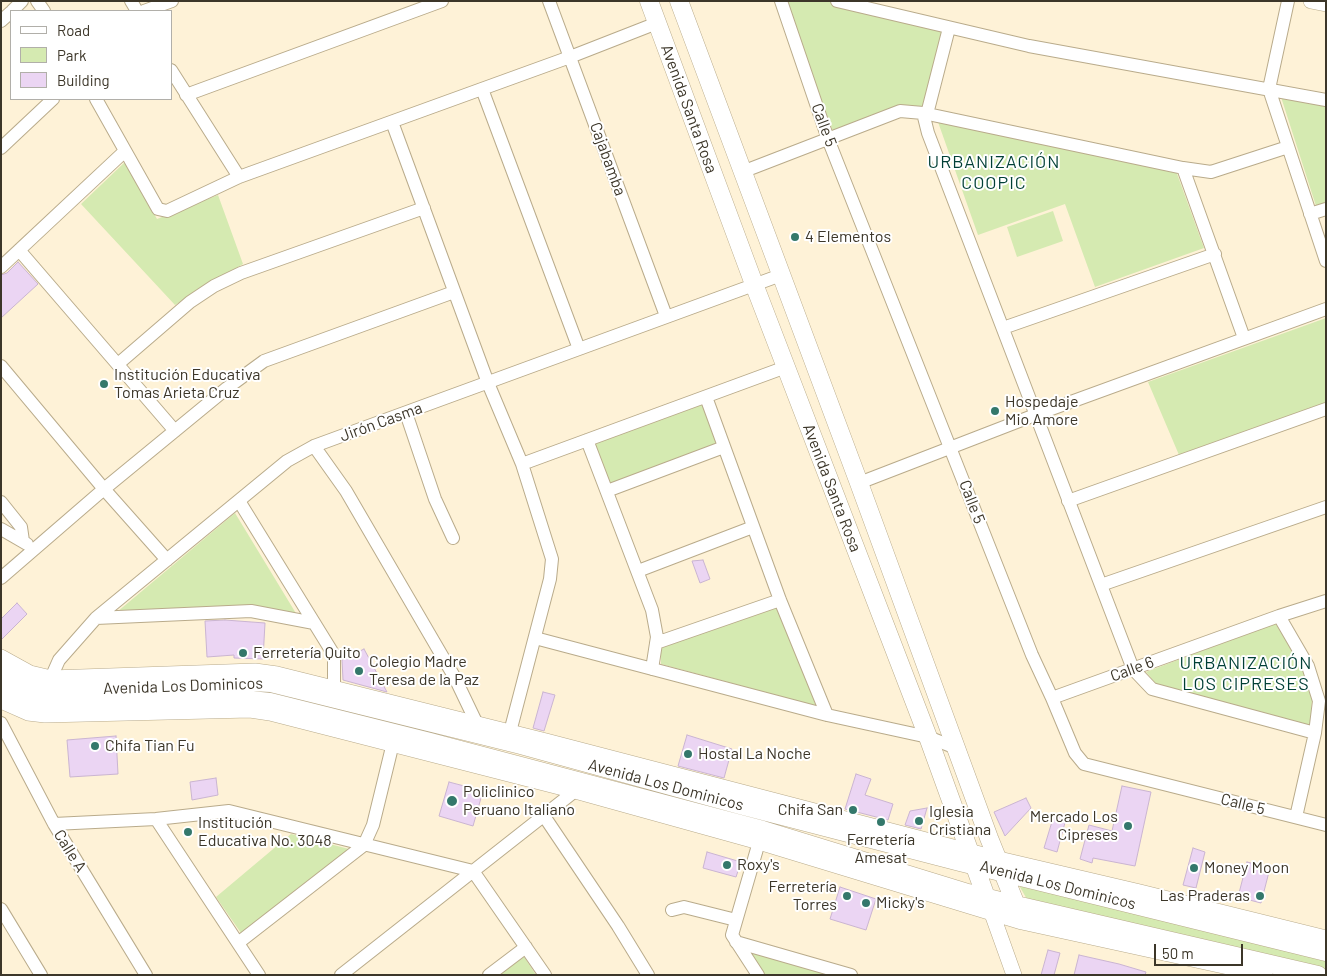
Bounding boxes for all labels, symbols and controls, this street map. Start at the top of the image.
legend [10,10,172,100]
text: Road [57,21,90,39]
street label: Avenida Santa Rosa [657,42,721,176]
text: Park [57,46,86,64]
text: Building [57,71,110,89]
street label: Calle 5 [807,101,841,149]
street label: Cajabamba [586,120,630,198]
district label: URBANIZACIÓN COOPIC [926,151,1062,193]
place label: 4 Elementos [805,227,891,247]
marker: 4 Elementos [789,231,801,243]
place label: Institución Educativa Tomas Arieta Cruz [114,365,260,403]
marker: Institución Educativa Tomas Arieta Cruz [98,378,110,390]
place label: Hospedaje Mio Amore [1005,392,1078,430]
street label: Jirón Casma [337,398,425,446]
marker: Hospedaje Mio Amore [989,405,1001,417]
street label: Avenida Santa Rosa [799,421,865,555]
street label: Calle 5 [955,478,989,526]
place label: Ferretería Quito [253,643,361,663]
marker: Ferretería Quito [237,647,249,659]
place label: Colegio Madre Teresa de la Paz [369,652,479,690]
street label: Calle 6 [1108,652,1156,686]
district label: URBANIZACIÓN LOS CIPRESES [1178,652,1314,694]
marker: Colegio Madre Teresa de la Paz [353,665,365,677]
street label: Avenida Los Dominicos [103,674,263,698]
place label: Chifa Tian Fu [105,736,195,756]
marker: Chifa Tian Fu [89,740,101,752]
place label: Hostal La Noche [698,744,811,764]
marker: Hostal La Noche [682,748,694,760]
street label: Avenida Los Dominicos [586,755,746,815]
place label: Policlinico Peruano Italiano [463,782,575,820]
street label: Calle 5 [1219,789,1267,819]
marker: Policlinico Peruano Italiano [445,794,459,808]
place label: Chifa San [778,800,843,820]
place label: Iglesia Cristiana [929,802,991,840]
marker: Chifa San [847,804,859,816]
place label: Mercado Los Cipreses [1030,807,1118,845]
place label: Institución Educativa No. 3048 [198,813,332,851]
marker: Iglesia Cristiana [913,815,925,827]
marker: Ferretería Amesat [875,816,887,828]
marker: Mercado Los Cipreses [1122,820,1134,832]
street label: Calle A [50,826,90,876]
marker: Institución Educativa No. 3048 [182,826,194,838]
place label: Ferretería Amesat [847,830,915,868]
place label: Roxy's [737,855,780,875]
street label: Avenida Los Dominicos [978,856,1138,914]
place label: Money Moon [1204,858,1289,878]
marker: Roxy's [721,859,733,871]
marker: Money Moon [1188,862,1200,874]
place label: Ferretería Torres [769,877,837,915]
place label: Las Praderas [1159,886,1250,906]
marker: Ferretería Torres [841,890,853,902]
marker: Las Praderas [1254,890,1266,902]
place label: Micky's [876,893,925,913]
marker: Micky's [860,897,872,909]
scale bar [1157,934,1246,966]
text: 50 m [1162,944,1194,962]

